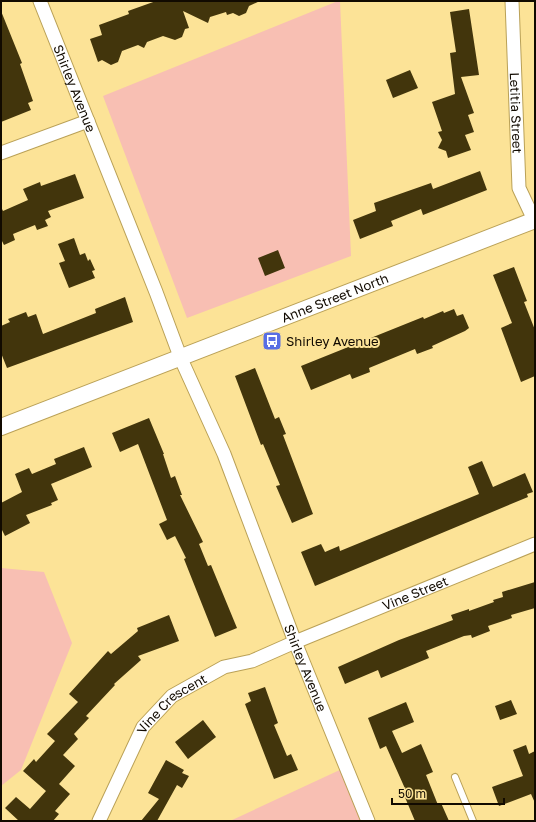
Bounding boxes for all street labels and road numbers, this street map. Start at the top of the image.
street label: Shirley Avenue [50,42,99,134]
street label: Letitia Street [507,72,526,154]
street label: Anne Street North [279,270,391,326]
street label: Vine Street [380,572,450,614]
street label: Shirley Avenue [281,622,330,714]
street label: Vine Crescent [133,670,209,736]

